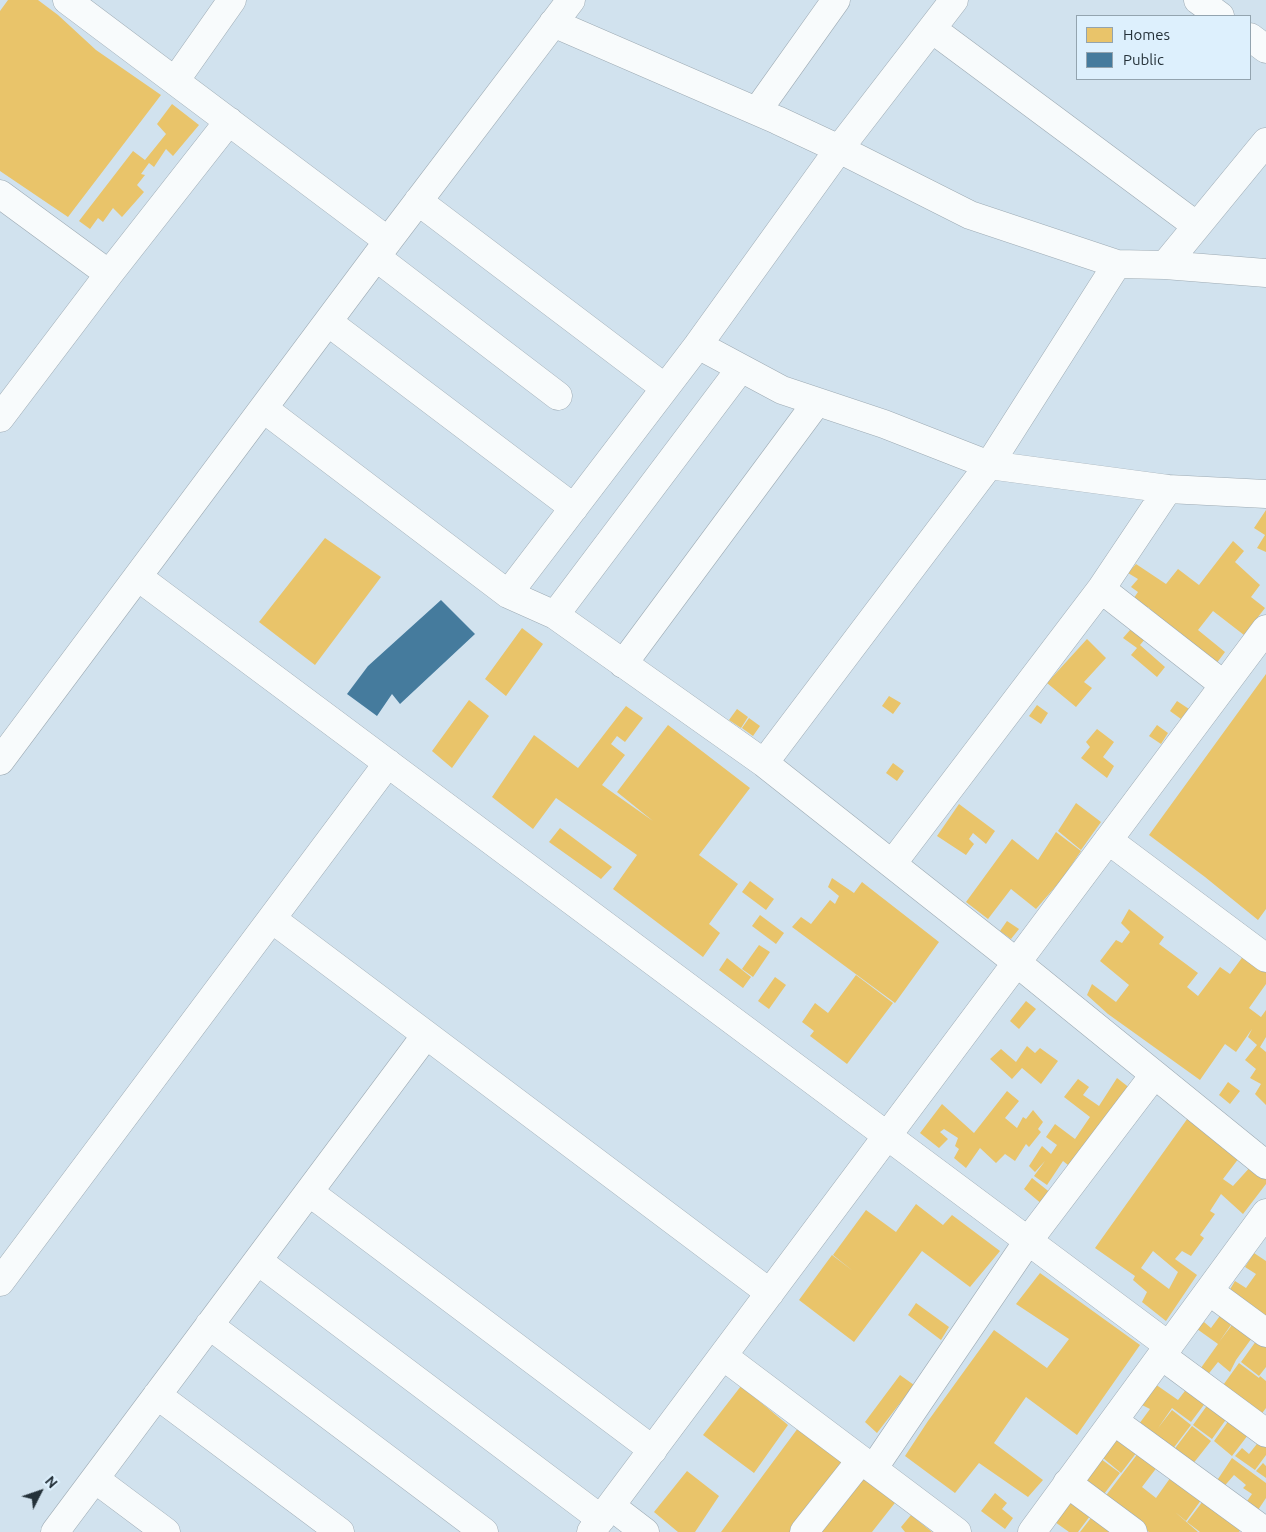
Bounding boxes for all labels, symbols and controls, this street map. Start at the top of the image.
legend [1076,15,1251,80]
text: Homes [1123,26,1170,43]
text: Public [1123,51,1164,68]
north arrow [15,1467,65,1517]
text: N [42,1473,61,1491]

